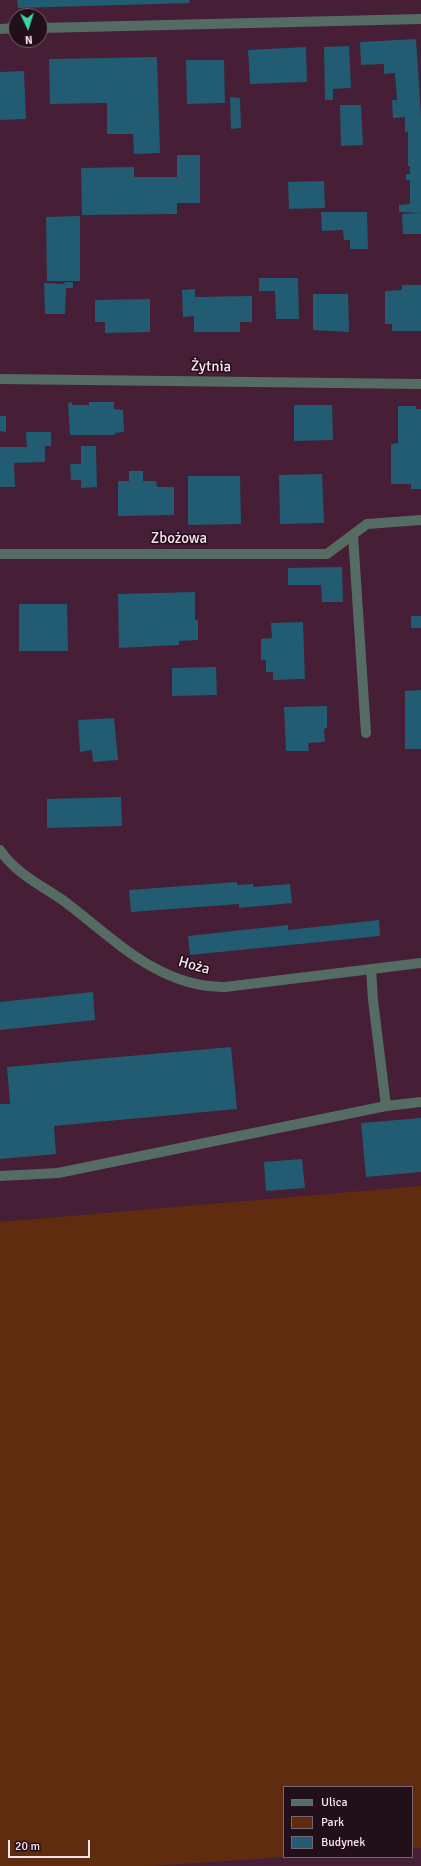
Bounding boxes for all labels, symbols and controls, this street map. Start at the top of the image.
north arrow [8,8,48,48]
text: N [25,33,33,46]
street label: Żytnia [191,358,231,376]
street label: Zbożowa [151,530,207,548]
street label: Hoża [176,953,212,979]
legend [283,1786,413,1858]
text: Ulica [321,1795,348,1810]
text: Park [321,1815,344,1830]
scale bar [10,1832,92,1858]
text: Budynek [321,1835,365,1850]
text: 20 m [15,1839,40,1854]

